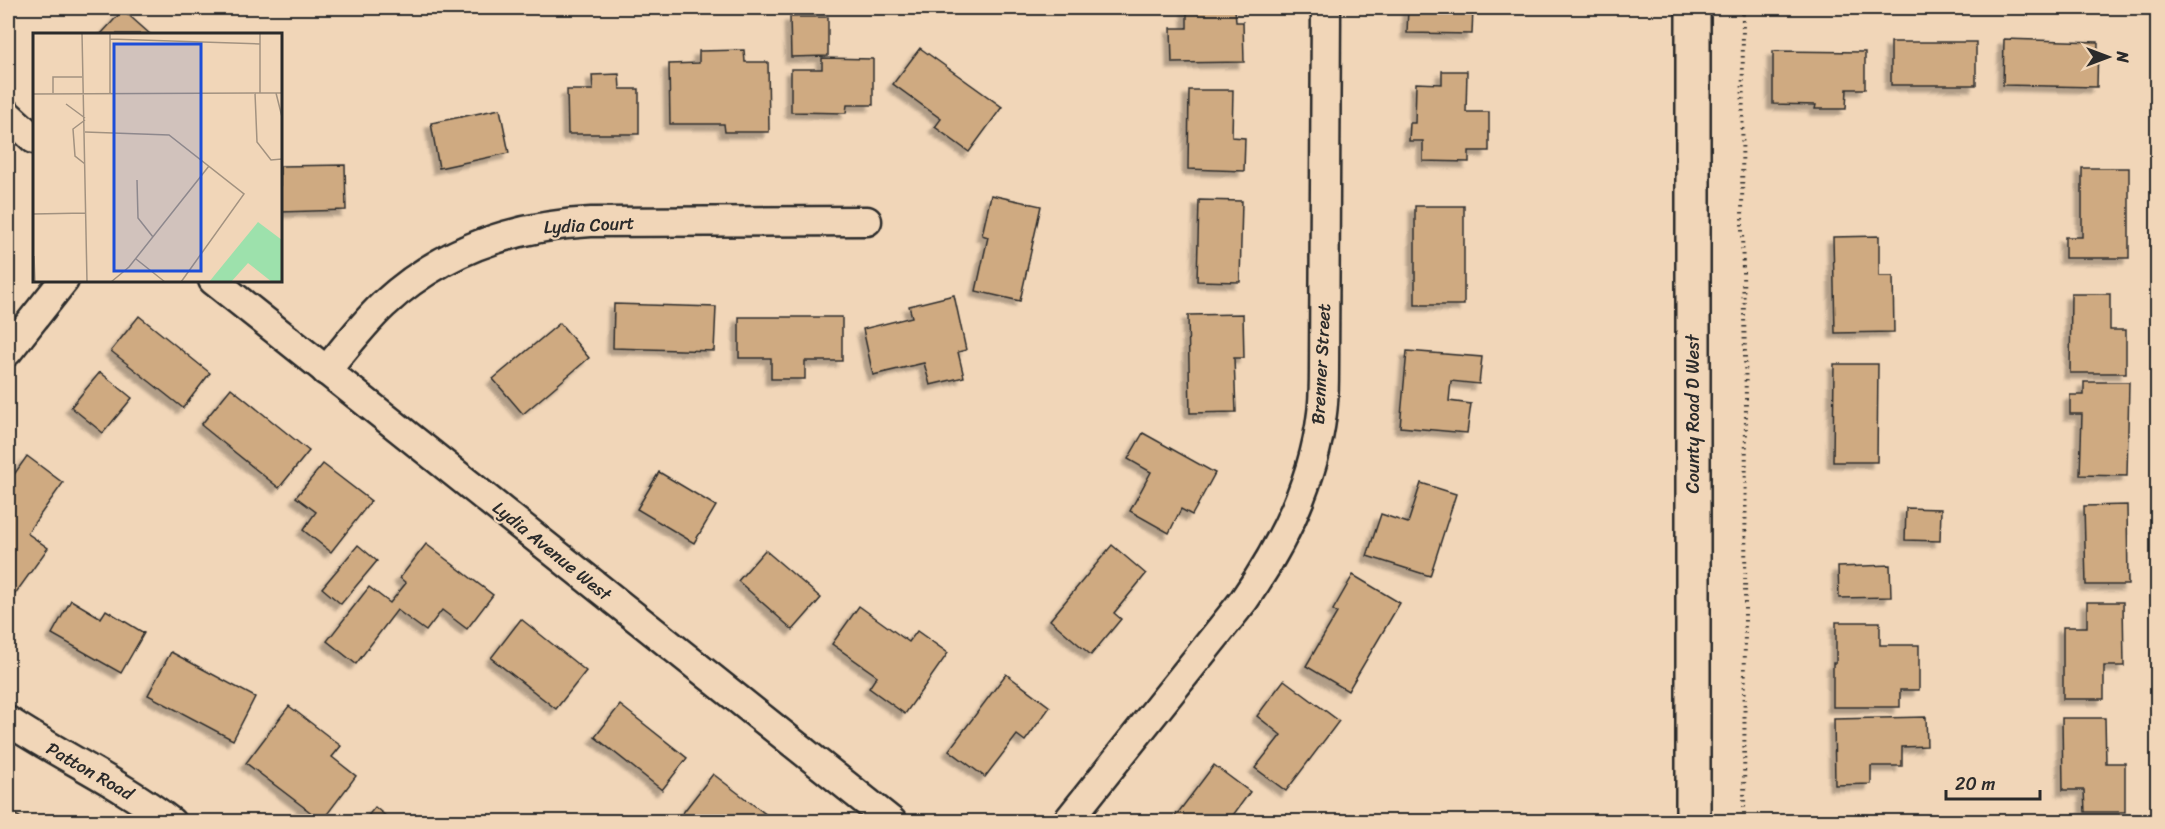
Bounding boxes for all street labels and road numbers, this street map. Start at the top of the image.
street label: Lydia Court [543,207,635,243]
street label: Brenner Street [1302,303,1340,425]
street label: County Road D West [1677,334,1709,494]
street label: Lydia Avenue West [485,493,619,610]
street label: Patton Road [40,733,141,810]

